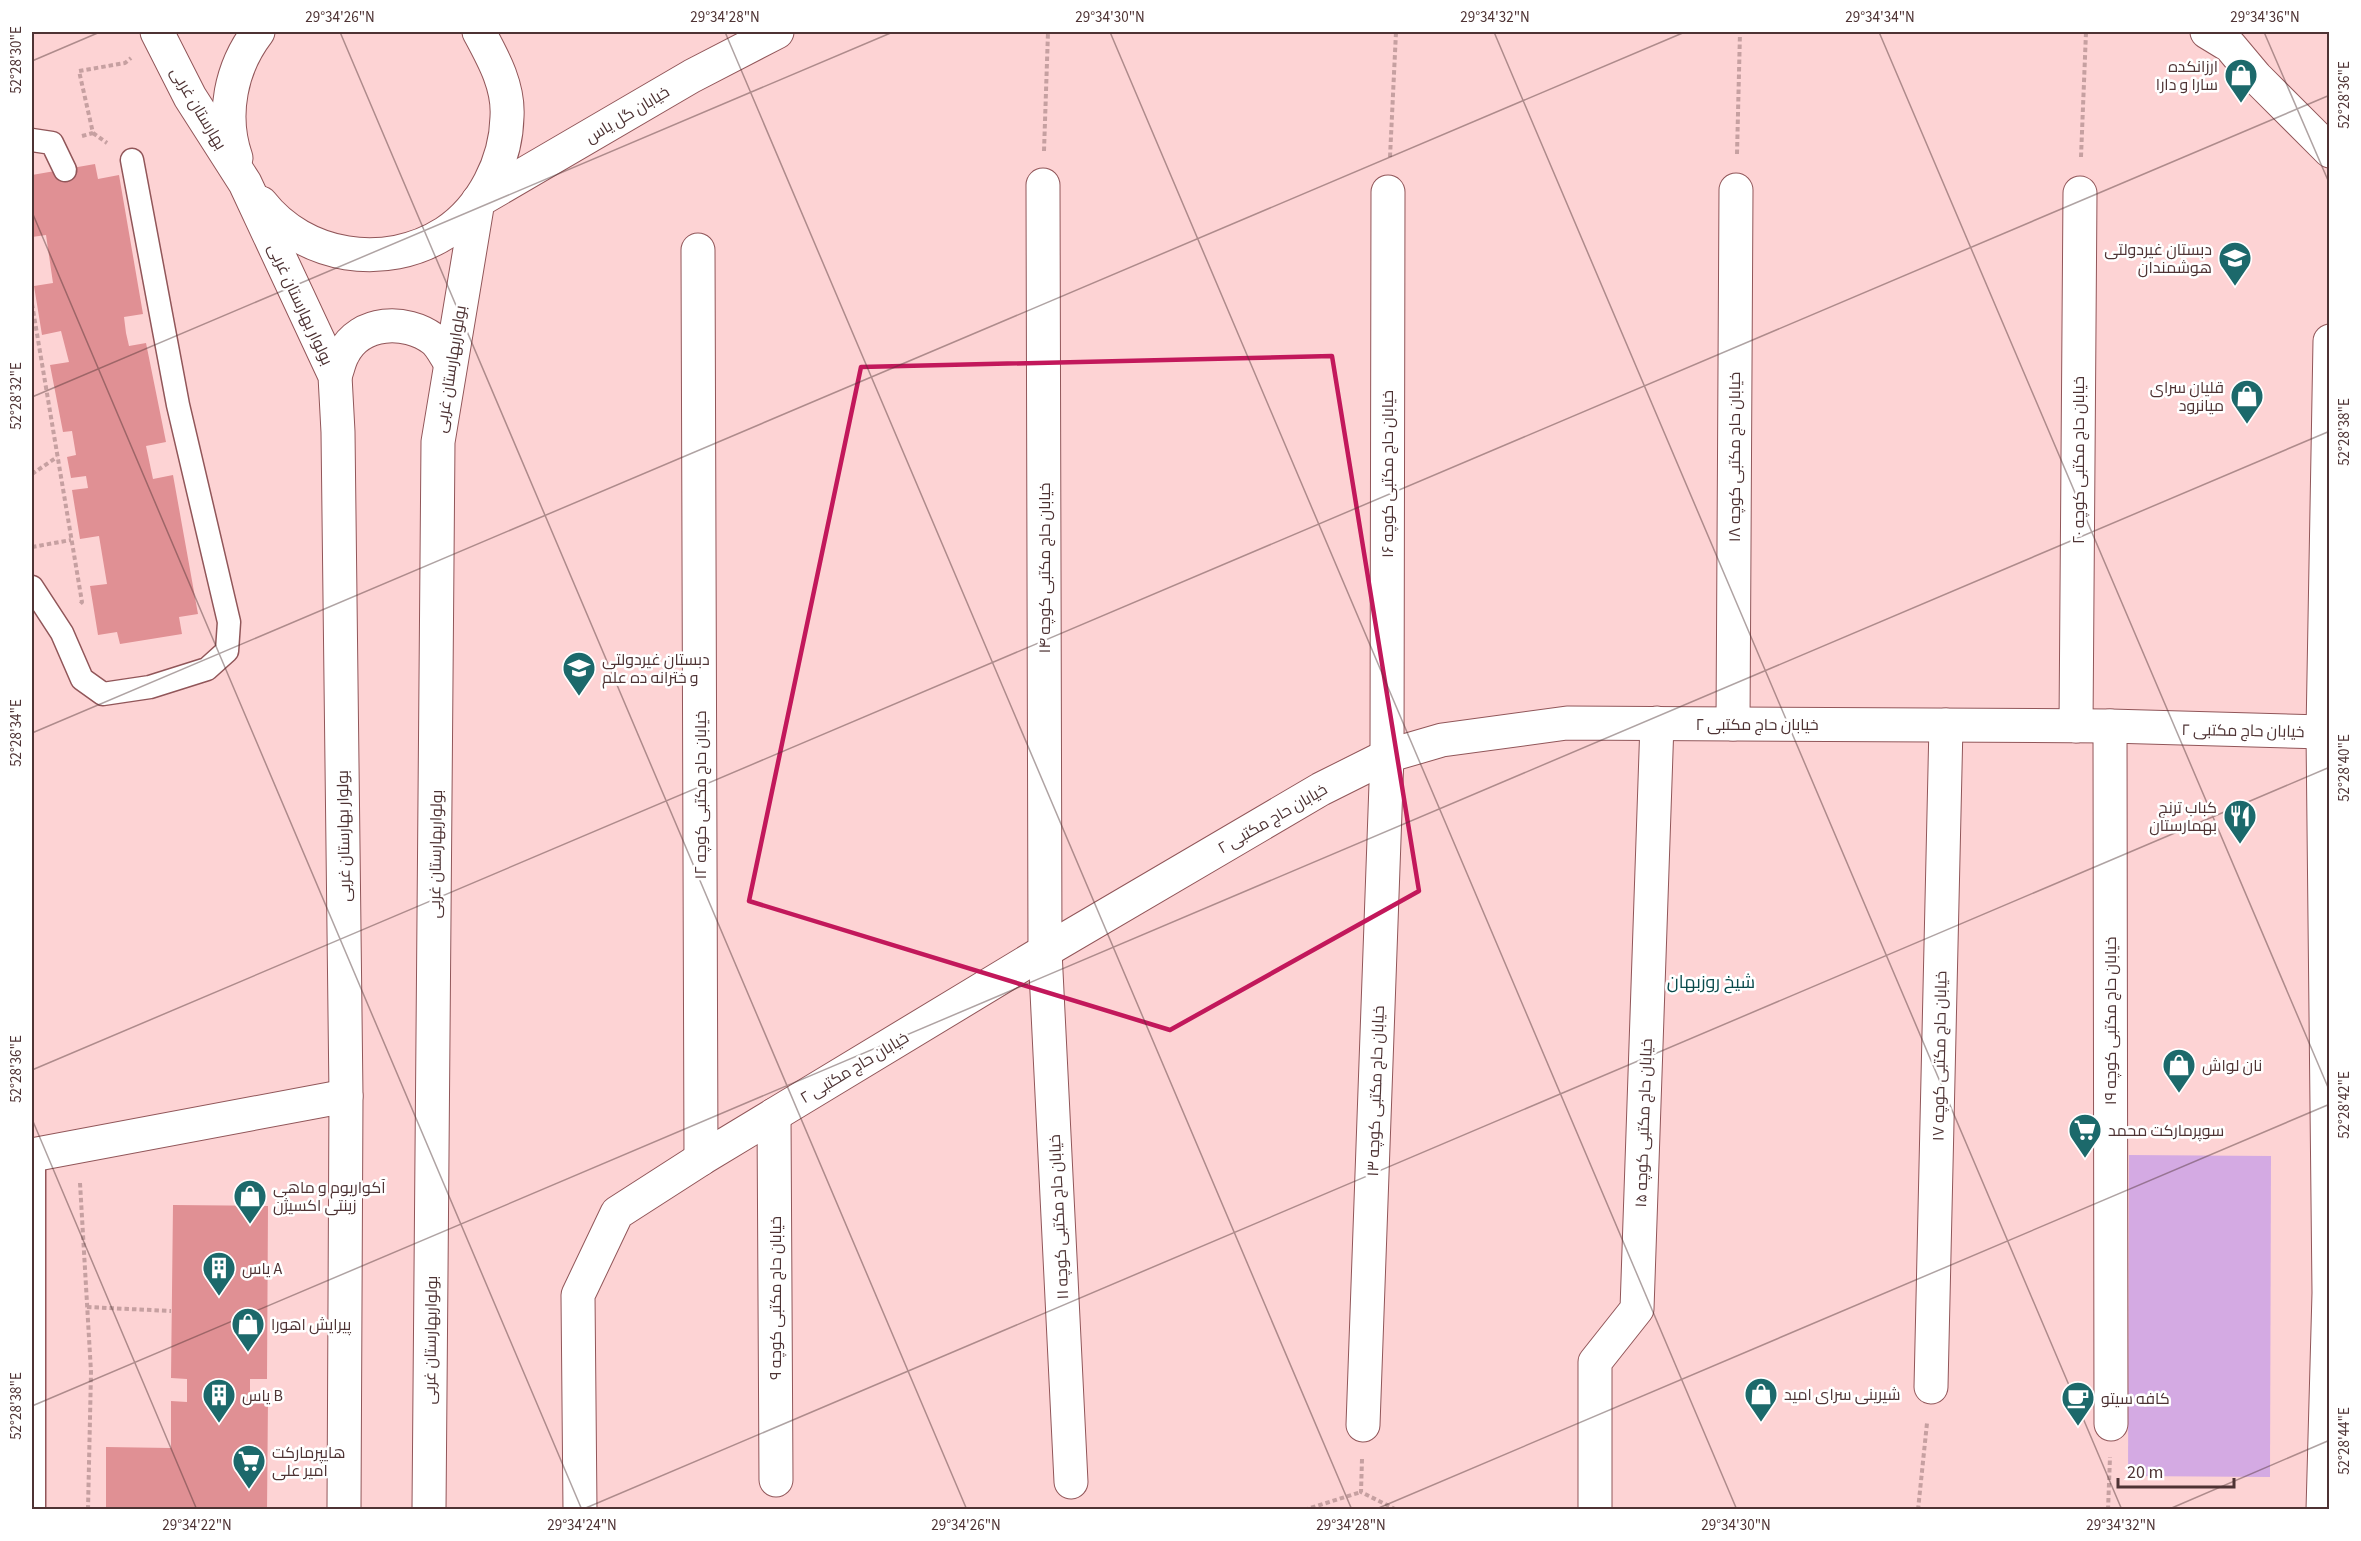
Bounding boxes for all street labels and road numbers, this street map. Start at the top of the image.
street label: بهارستان غربی [165,63,232,154]
street label: خیابان گل یاس [581,81,674,149]
street label: بولوار بهارستان غربی [262,240,338,369]
street label: بولواربهارستان غربی [430,304,472,434]
street label: خیابان حاج مکتبی کوچه ۱۸ [1724,372,1746,542]
street label: خیابان حاج مکتبی کوچه ۲۰ [2068,376,2090,544]
street label: خیابان حاج مکتبی کوچه ۱۶ [1377,390,1399,558]
street label: خیابان حاج مکتبی کوچه ۱۴ [1034,483,1056,653]
street label: خیابان حاج مکتبی کوچه ۱۲ [690,711,712,879]
street label: خیابان حاج مکتبی ۲ [1695,714,1819,736]
street label: خیابان حاج مکتبی ۲ [2181,719,2305,743]
street label: بولوار بهارستان غربی [332,770,356,902]
street label: خیابان حاج مکتبی ۲ [1214,779,1331,859]
street label: بولواربهارستان غربی [424,790,448,919]
street label: خیابان حاج مکتبی کوچه ۱۹ [2100,937,2122,1105]
street label: خیابان حاج مکتبی کوچه ۱۷ [1928,971,1952,1141]
street label: خیابان حاج مکتبی کوچه ۱۳ [1362,1005,1390,1177]
street label: خیابان حاج مکتبی ۲ [796,1027,913,1109]
street label: خیابان حاج مکتبی کوچه ۱۵ [1630,1038,1658,1208]
street label: خیابان حاج مکتبی کوچه ۱۱ [1044,1134,1074,1300]
street label: خیابان حاج مکتبی کوچه ۹ [765,1216,787,1380]
street label: بولواربهارستان غربی [419,1276,443,1405]

